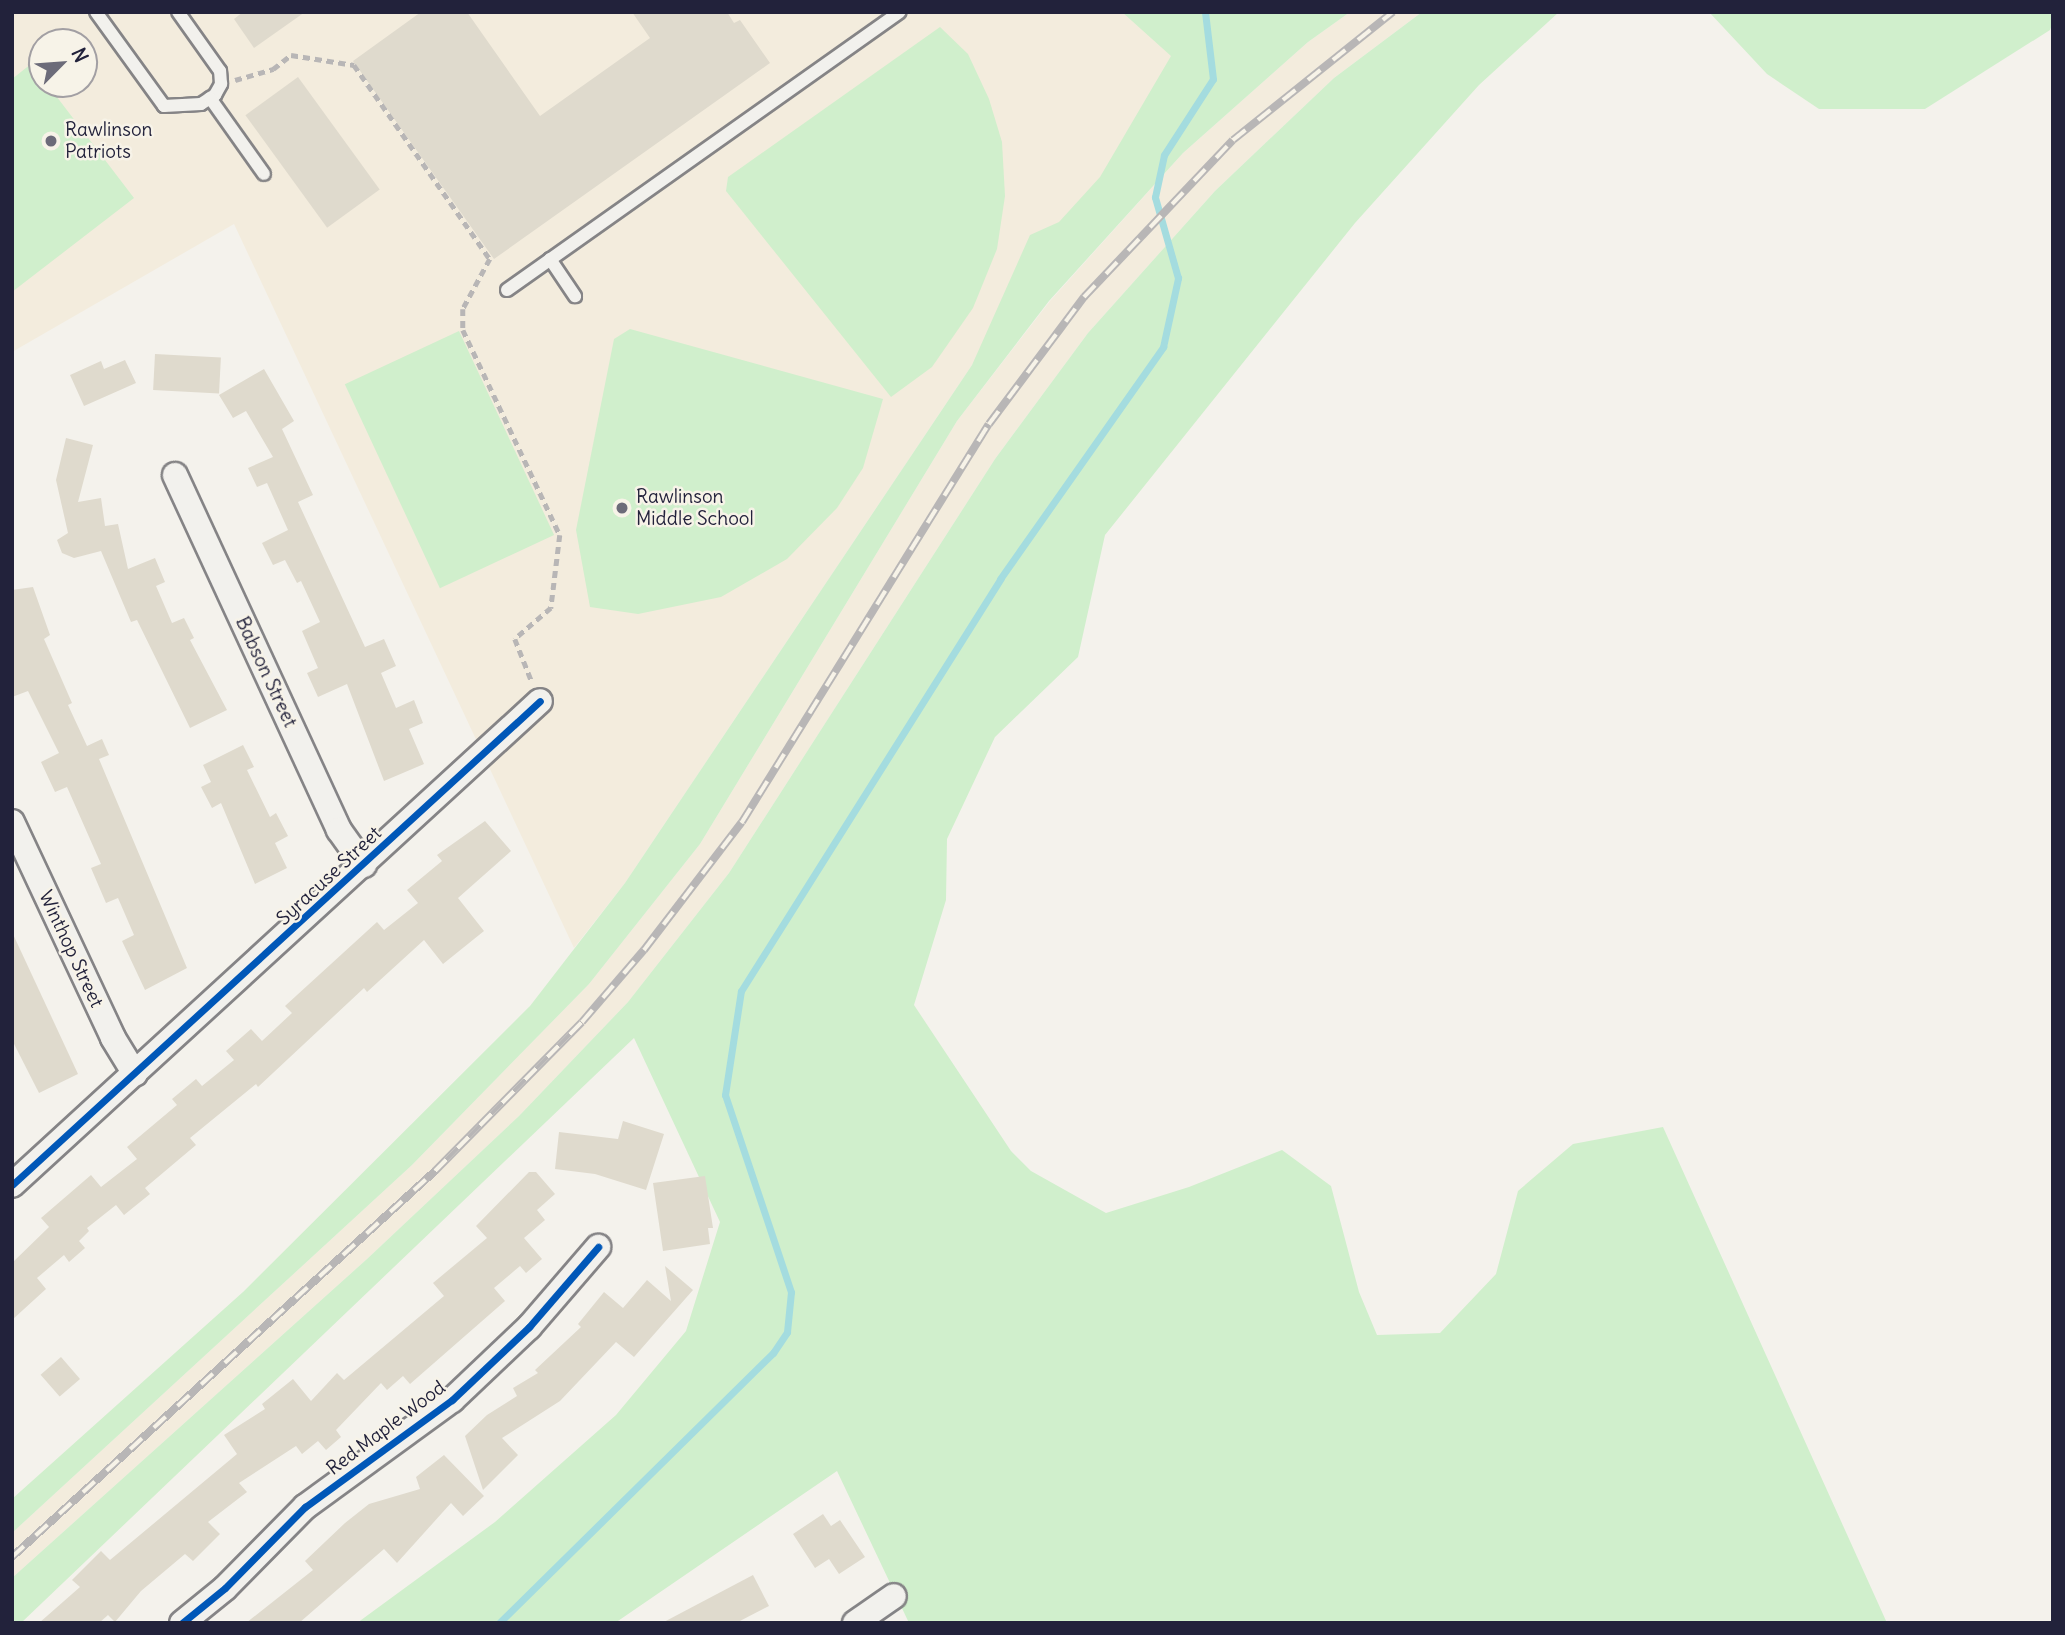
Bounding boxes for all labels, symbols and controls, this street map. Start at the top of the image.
north arrow [28,28,98,98]
text: N [67,44,94,66]
place label: Rawlinson Patriots [65,119,153,163]
marker: Rawlinson Patriots [43,133,59,149]
place label: Rawlinson Middle School [636,486,754,530]
marker: Rawlinson Middle School [614,500,630,516]
street label: Babson Street [230,613,302,731]
street label: Syracuse Street [272,822,386,930]
street label: Winthop Street [34,887,108,1011]
street label: Red Maple Wood [322,1376,450,1480]

